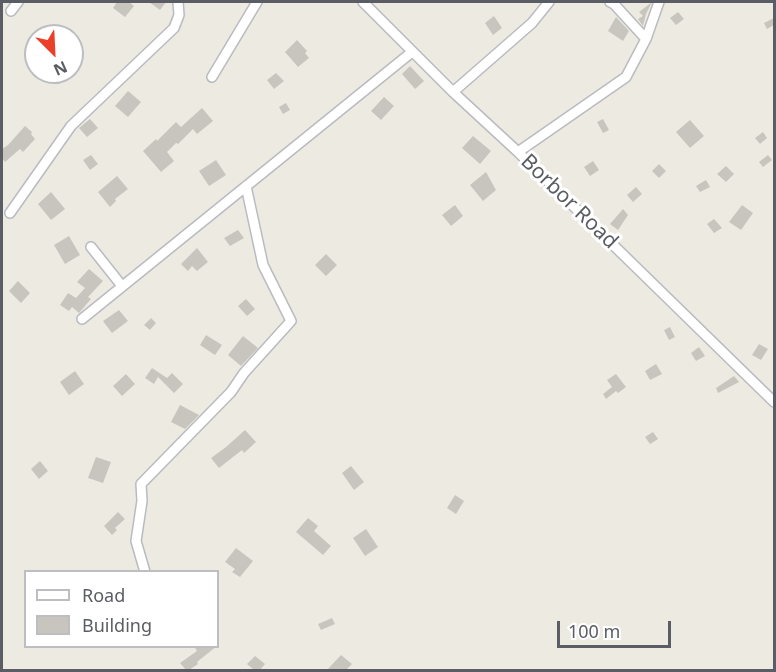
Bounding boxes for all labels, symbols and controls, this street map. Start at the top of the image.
north arrow [24,24,84,84]
text: N [50,56,71,81]
street label: Borbor Road [515,149,623,255]
legend [24,570,219,648]
text: Road [82,583,125,607]
scale bar [560,609,674,647]
text: Building [82,613,152,637]
text: 100 m [568,619,620,643]

